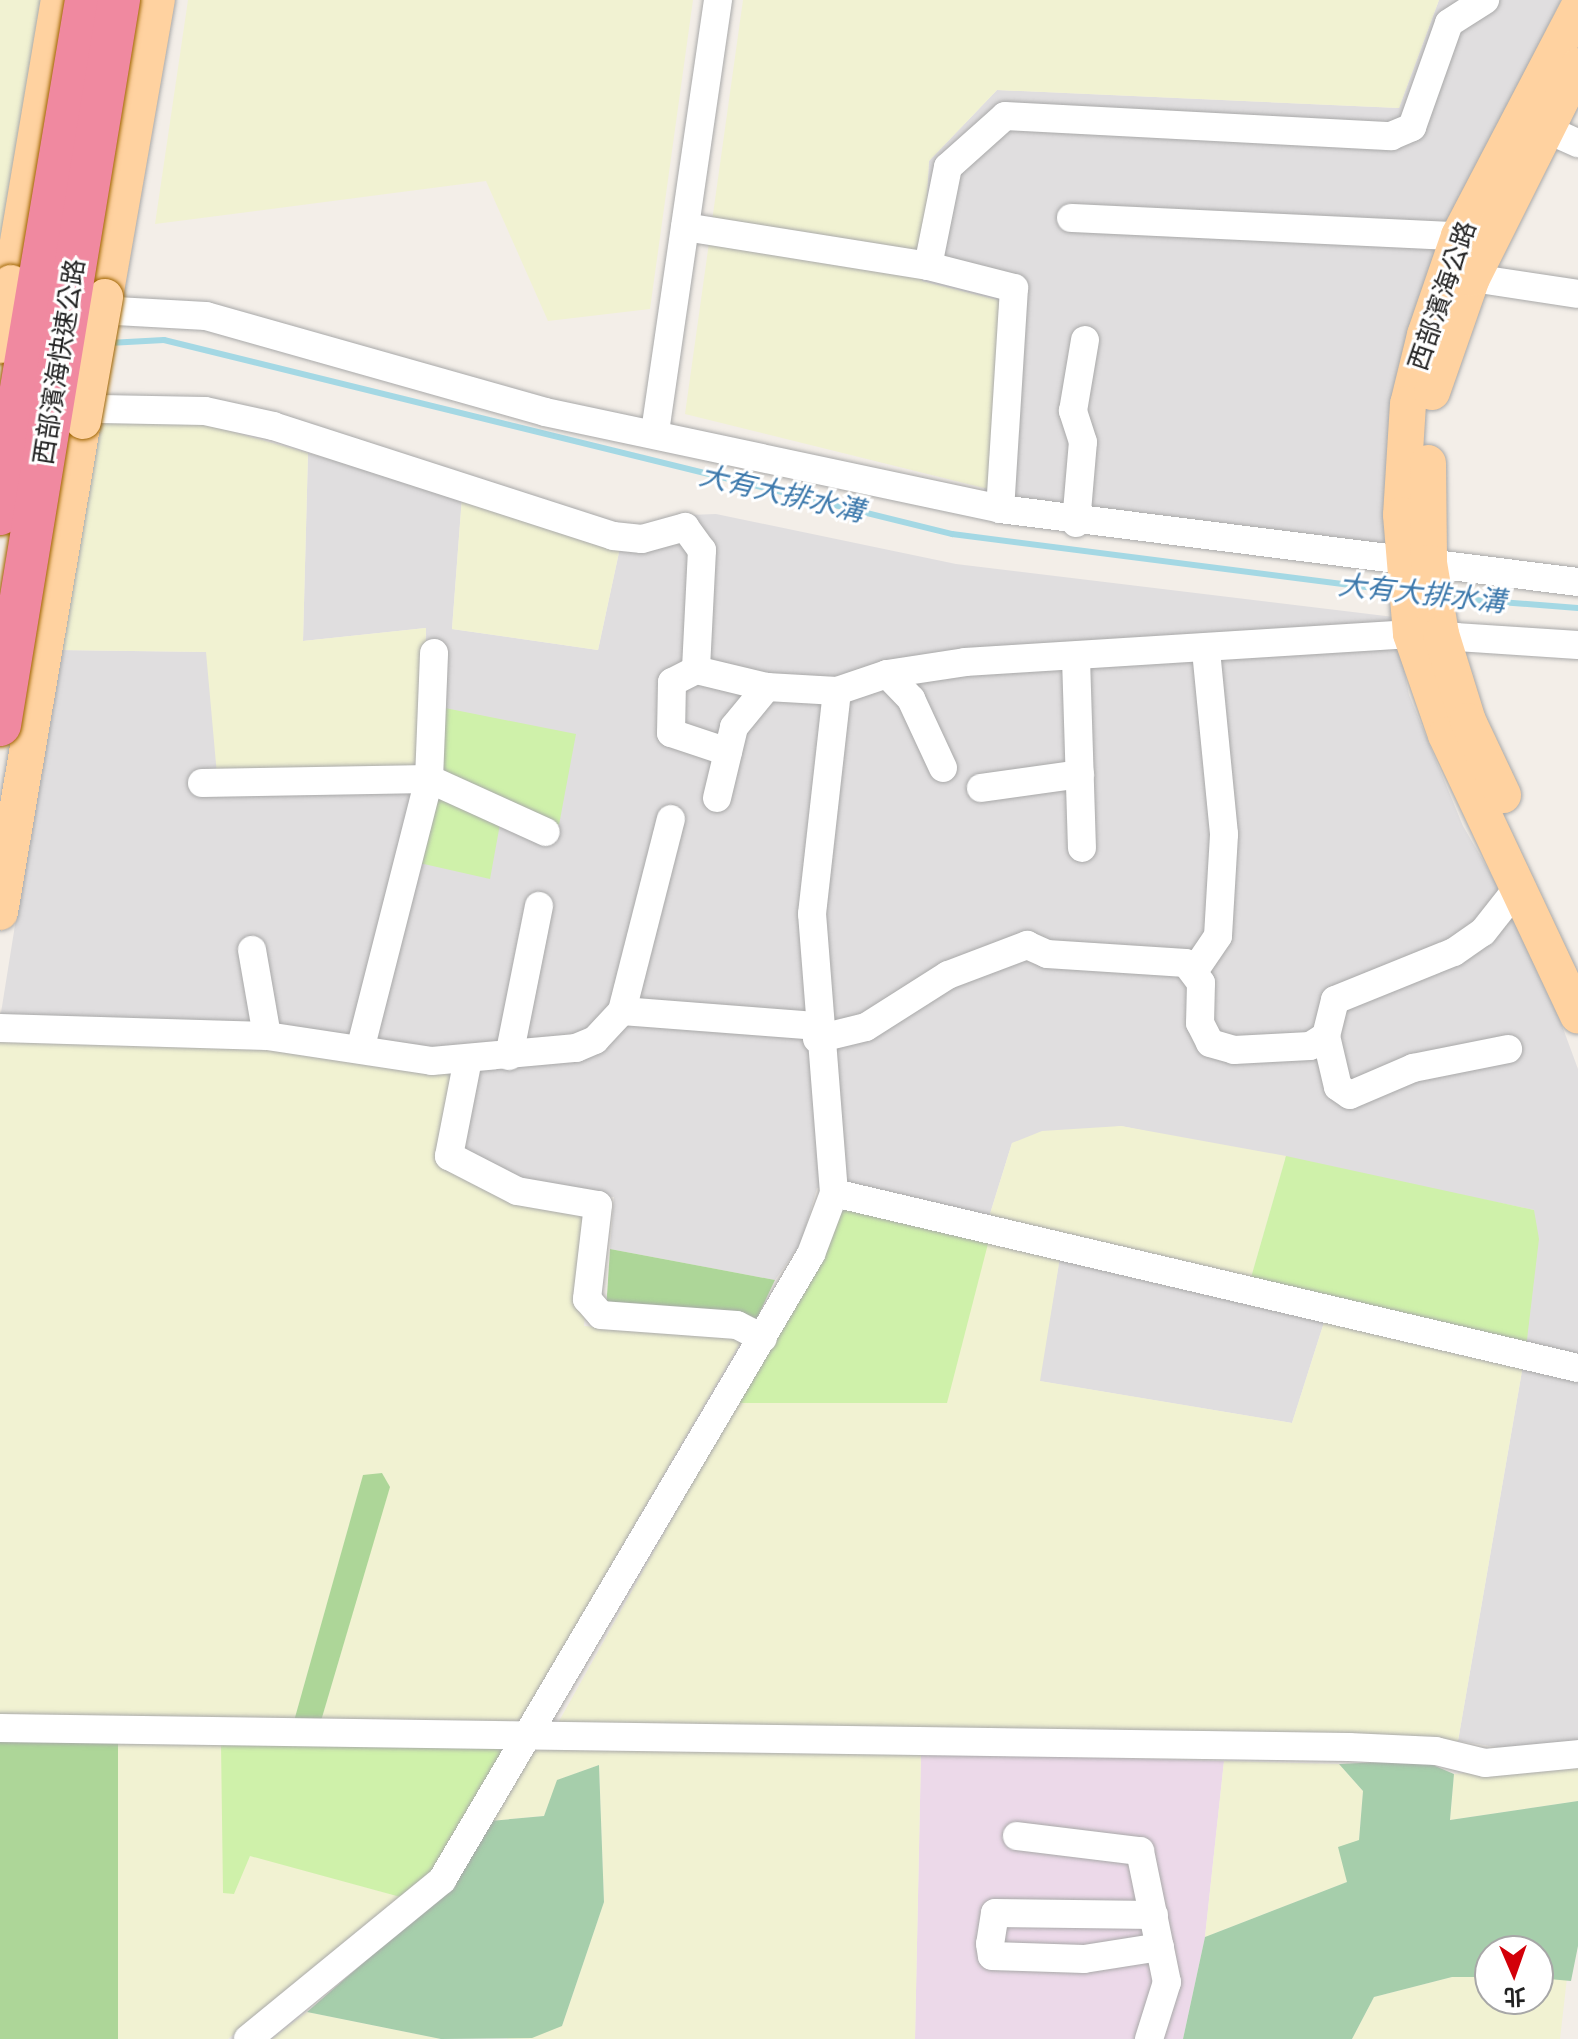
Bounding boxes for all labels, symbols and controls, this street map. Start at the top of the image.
street label: 西部濱海公路 [1403,217,1483,375]
street label: 西部濱海快速公路 [28,257,92,467]
water label: 大有大排水溝 [696,458,868,528]
water label: 大有大排水溝 [1337,568,1507,618]
north arrow [1474,1935,1554,2015]
text: 北 [1503,1983,1526,2011]

